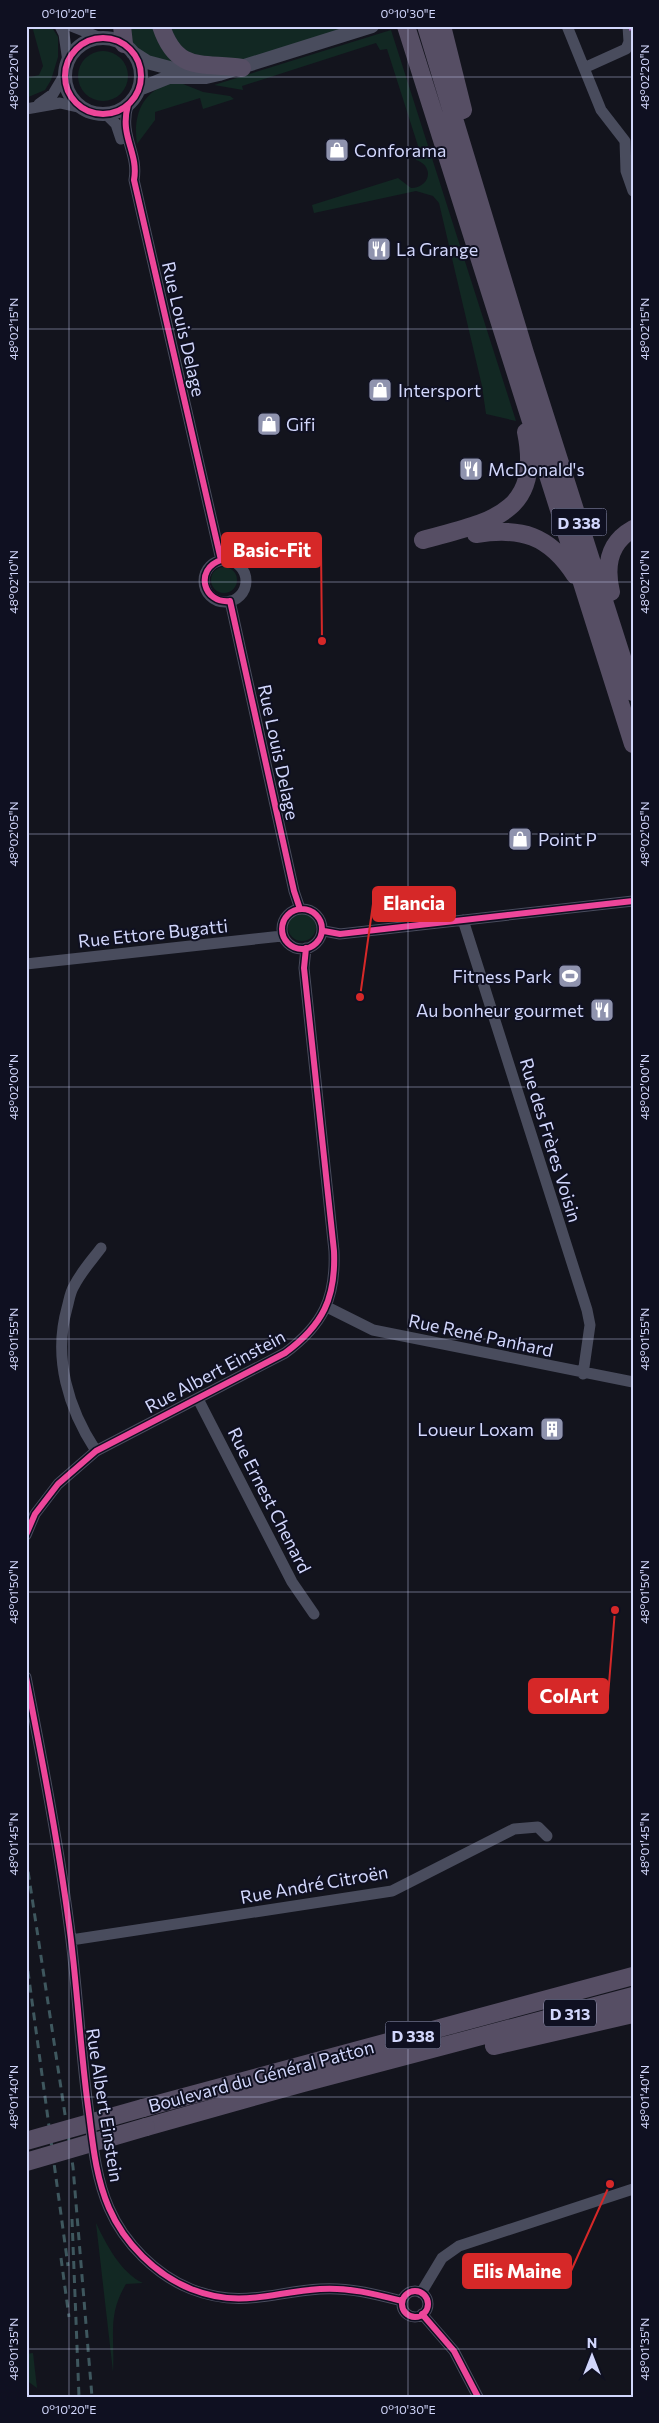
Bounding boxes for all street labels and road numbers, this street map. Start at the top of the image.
street label: Rue Louis Delage [158,259,210,399]
road number: D 338 [552,508,606,536]
street label: Rue Louis Delage [254,682,304,822]
street label: Rue Ettore Bugatti [77,914,229,952]
street label: Rue des Frères Voisin [516,1055,586,1225]
street label: Rue René Panhard [407,1309,555,1361]
street label: Rue Albert Einstein [141,1325,289,1417]
street label: Rue Ernest Chenard [224,1423,316,1577]
street label: Rue André Citroën [238,1860,390,1908]
road number: D 313 [544,2000,596,2026]
road number: D 338 [386,2022,440,2048]
street label: Rue Albert Einstein [82,2026,128,2184]
street label: Boulevard du Général Patton [146,2035,376,2117]

